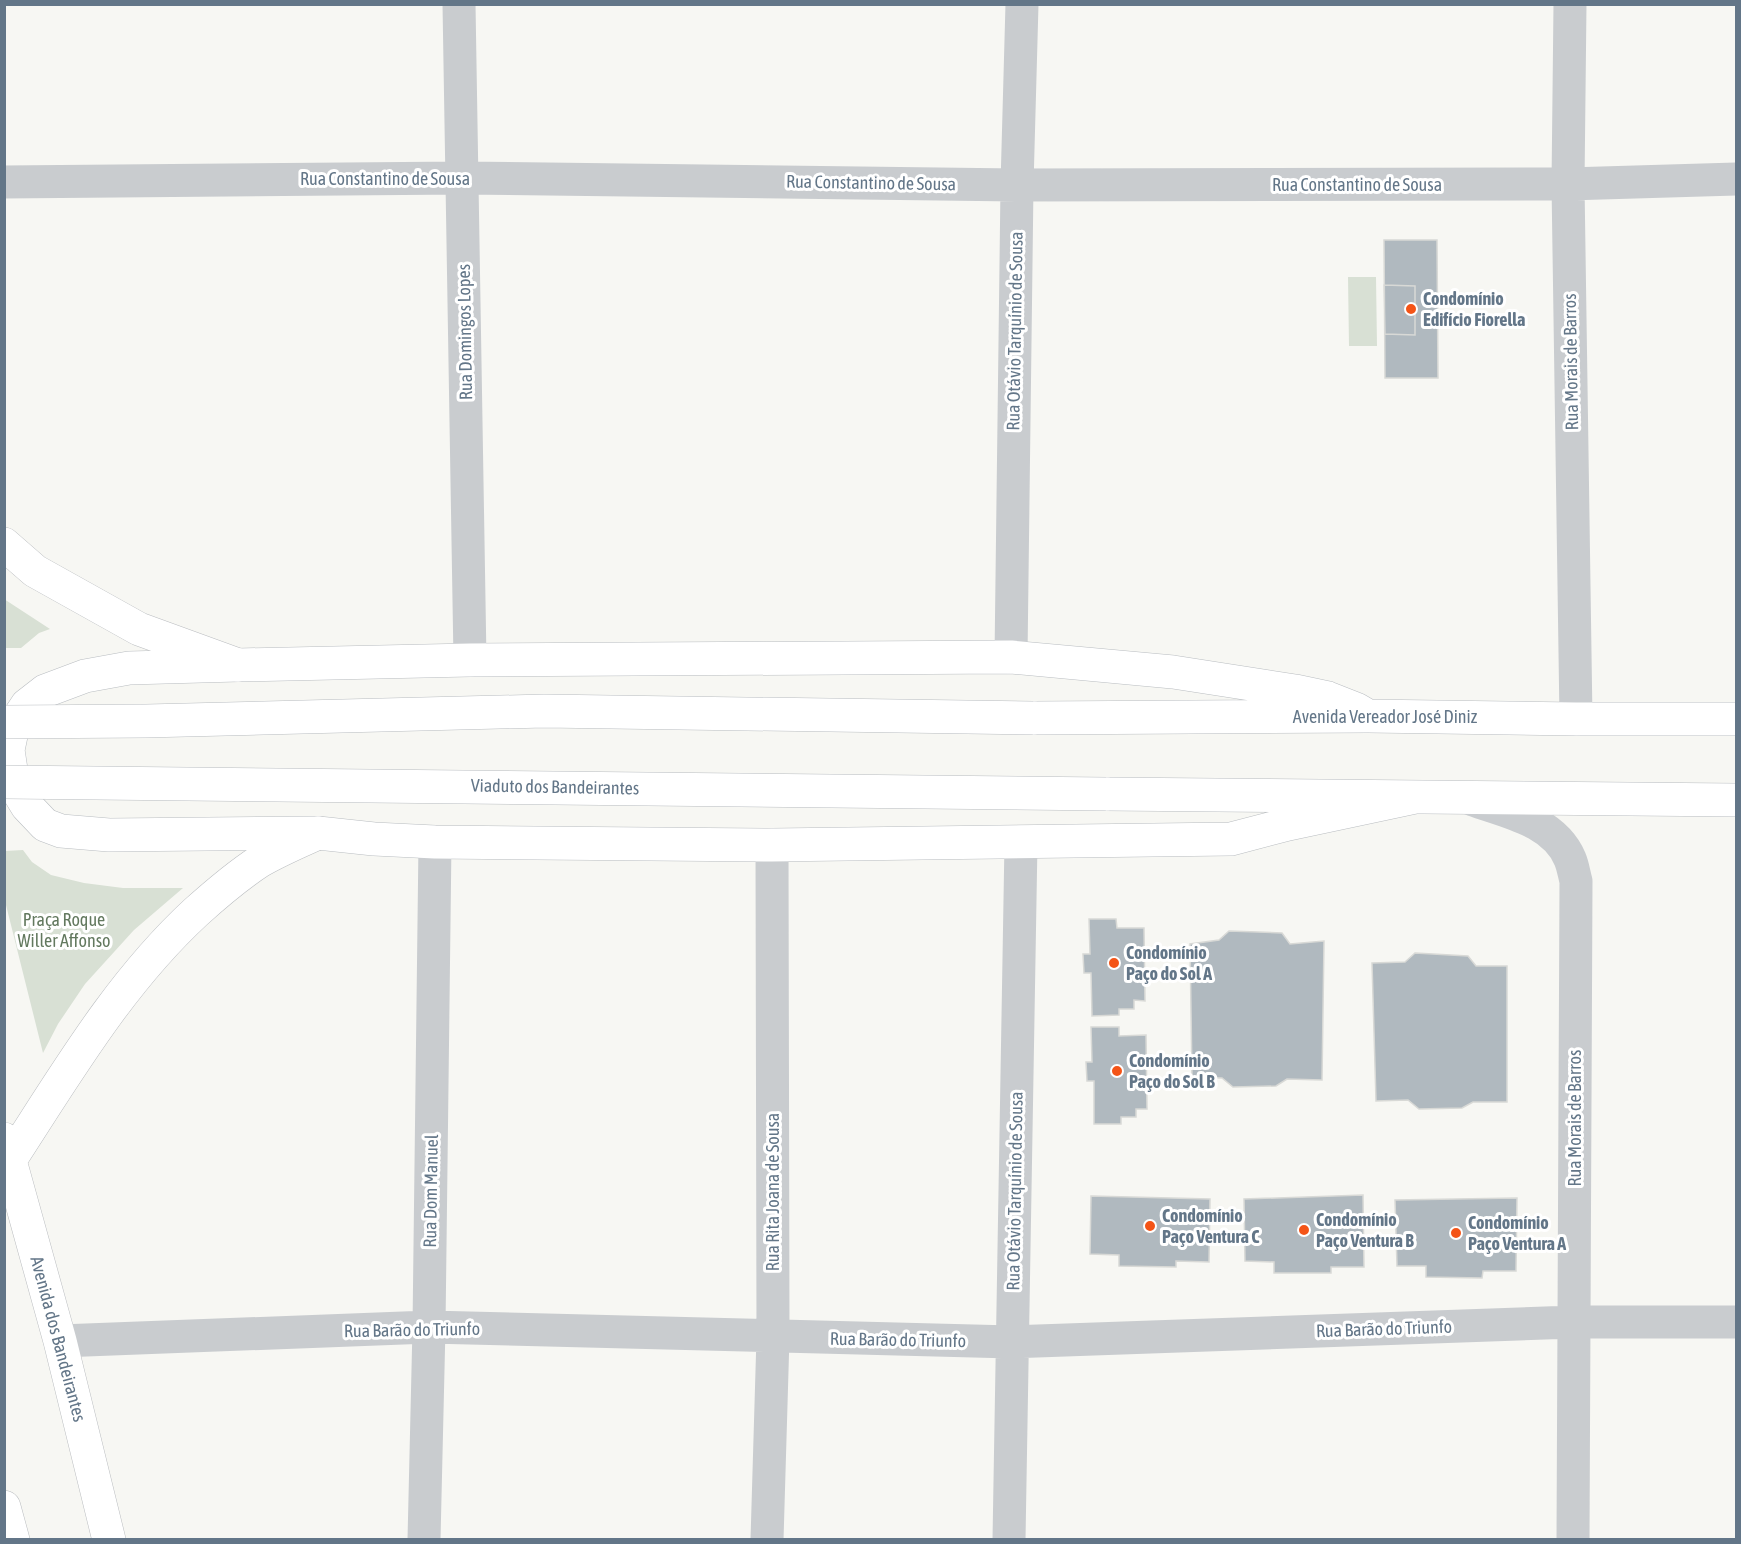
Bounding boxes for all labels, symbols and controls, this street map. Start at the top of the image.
street label: Rua Constantino de Sousa [300,168,470,189]
street label: Rua Constantino de Sousa [786,171,956,194]
street label: Rua Constantino de Sousa [1272,174,1442,195]
street label: Rua Otávio Tarquínio de Sousa [1002,231,1027,431]
street label: Rua Domingos Lopes [453,264,476,400]
place label: Condomínio Edifício Fiorella [1423,288,1525,330]
street label: Rua Morais de Barros [1559,293,1582,431]
marker: Condomínio Edifício Fiorella [1404,302,1418,316]
street label: Avenida Vereador José Diniz [1293,706,1478,727]
street label: Viaduto dos Bandeirantes [471,775,639,798]
park label: Praça Roque Willer Affonso [17,909,111,951]
place label: Condomínio Paço do Sol A [1126,942,1212,984]
marker: Condomínio Paço do Sol A [1107,956,1121,970]
place label: Condomínio Paço do Sol B [1129,1050,1215,1092]
street label: Rua Morais de Barros [1564,1050,1585,1186]
marker: Condomínio Paço do Sol B [1110,1064,1124,1078]
street label: Rua Otávio Tarquínio de Sousa [1002,1091,1027,1291]
street label: Rua Rita Joana de Sousa [762,1113,783,1271]
street label: Rua Dom Manuel [419,1134,442,1248]
place label: Condomínio Paço Ventura C [1162,1205,1259,1247]
place label: Condomínio Paço Ventura B [1316,1209,1414,1251]
place label: Condomínio Paço Ventura A [1468,1212,1566,1254]
marker: Condomínio Paço Ventura C [1143,1219,1157,1233]
marker: Condomínio Paço Ventura B [1297,1223,1311,1237]
marker: Condomínio Paço Ventura A [1449,1226,1463,1240]
street label: Avenida dos Bandeirantes [26,1254,91,1424]
street label: Rua Barão do Triunfo [1316,1316,1452,1341]
street label: Rua Barão do Triunfo [344,1318,480,1341]
street label: Rua Barão do Triunfo [830,1328,966,1351]

